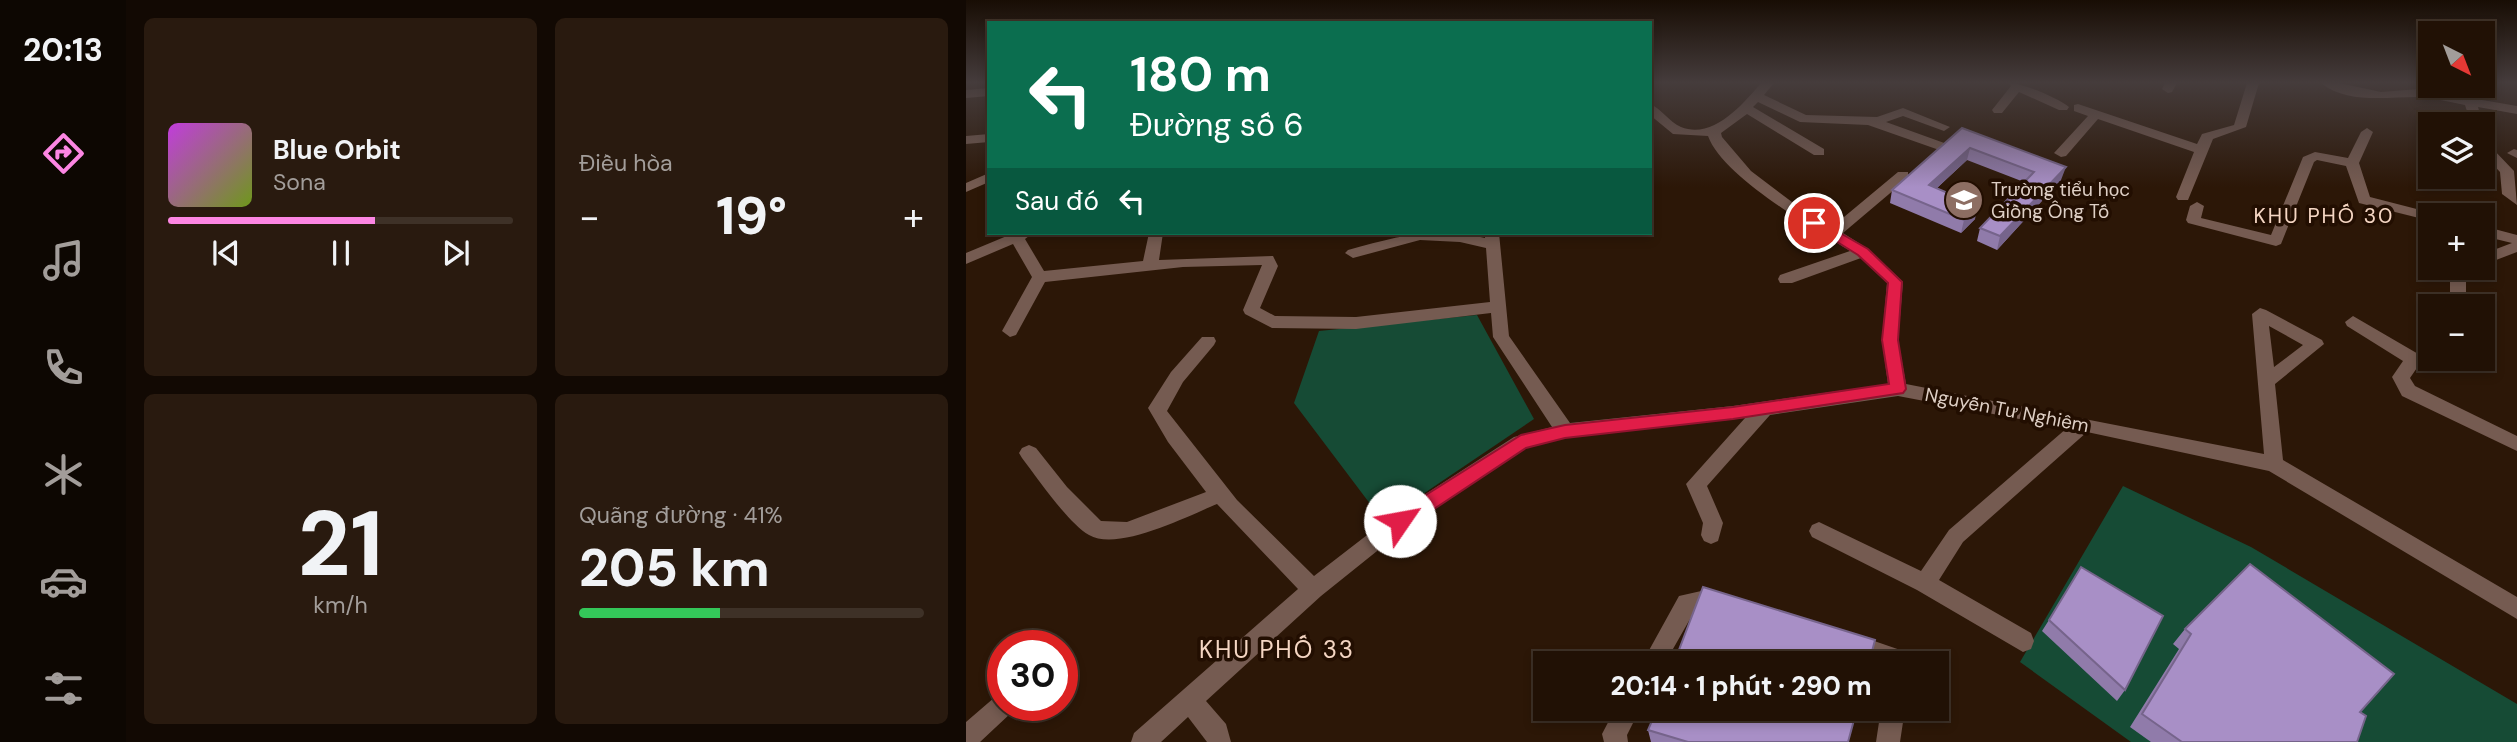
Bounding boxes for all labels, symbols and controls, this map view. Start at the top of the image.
north arrow [2418,21,2496,98]
map controls [2418,21,2495,371]
text: 20:13 [23,29,103,71]
text: 180 m [1130,42,1271,106]
icon: left [1015,49,1106,140]
text: Đường số 6 [1130,104,1303,146]
button: layers [2418,112,2495,189]
icon: directions [39,129,88,178]
text: Blue Orbit [273,133,401,167]
text: Điều hòa [579,148,673,178]
text: Sona [273,167,326,197]
place label: Trường tiểu học Giồng Ông Tố [1991,177,2130,224]
school or university icon: Trường tiểu học Giồng Ông Tố [1943,179,1985,221]
text: 19° [716,182,787,250]
icon: left [1113,182,1151,220]
text: Sau đó [1015,184,1099,218]
text: − [579,192,600,242]
text: + [903,192,924,242]
pin [1784,193,1844,253]
district label: KHU PHỐ 30 [2253,202,2395,230]
button: + [2418,203,2495,280]
icon: arrive [1795,204,1833,242]
icon: previous [207,234,245,272]
icon: pause [322,234,360,272]
icon: next [437,234,475,272]
icon: music [39,236,88,285]
button: − [2418,294,2495,371]
icon: phone [39,343,88,392]
street label: Nguyễn Tư Nghiêm [1923,382,2091,438]
icon: climate [39,450,88,499]
position arrow [1363,484,1437,558]
text: 21 [298,485,383,603]
text: Quãng đường · 41% [579,500,783,530]
text: 205 km [579,534,770,602]
icon: car [39,557,88,606]
text: km/h [313,590,368,620]
speed limit sign: 30 [987,630,1078,721]
district label: KHU PHỐ 33 [1199,634,1355,665]
icon: filters [39,664,88,713]
text: 20:14 · 1 phút · 290 m [1610,669,1872,703]

